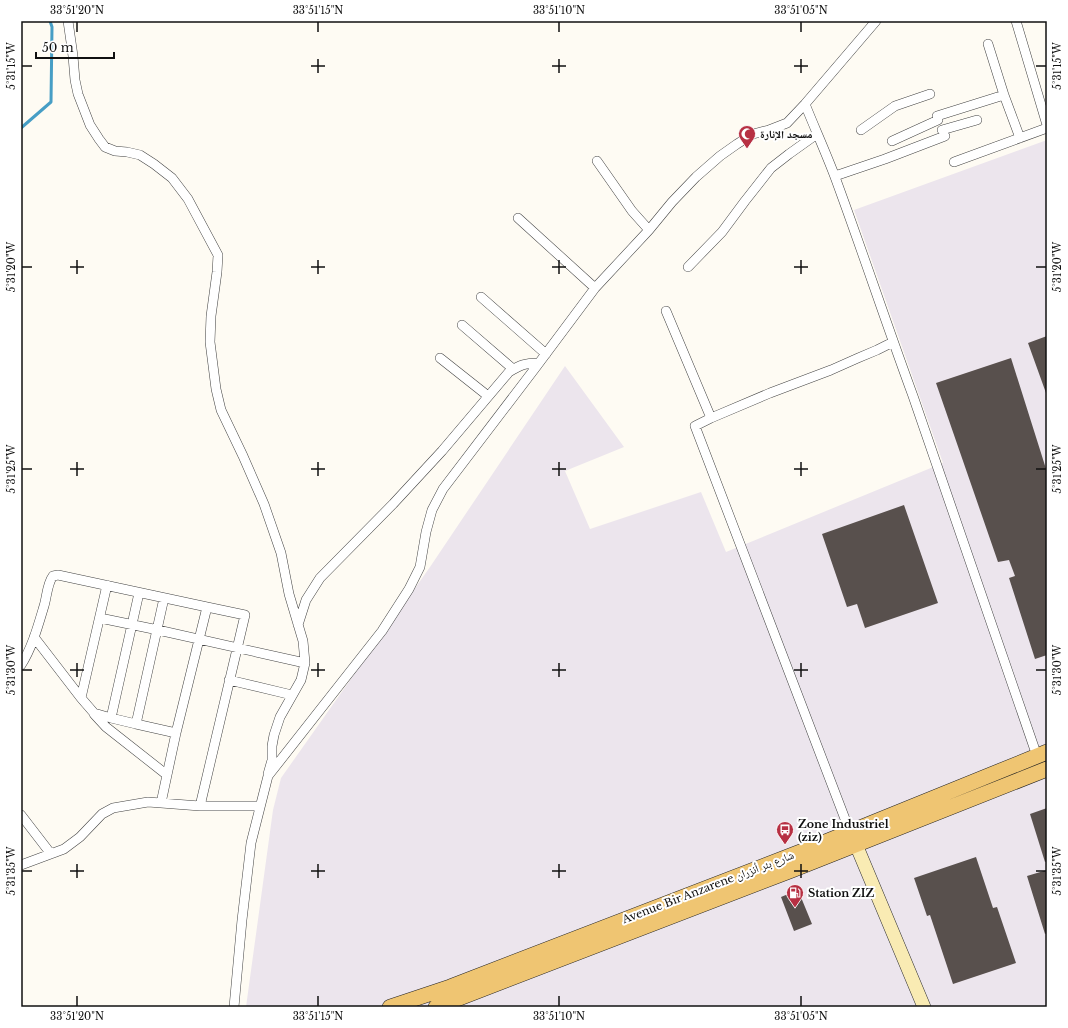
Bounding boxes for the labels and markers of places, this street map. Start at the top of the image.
mosque icon: مسجد الإنارة [737,124,757,149]
place label: مسجد الإنارة [760,127,813,141]
place label: Zone Industriel (ziz) [798,817,889,844]
bus stop icon: Zone Industriel (ziz) [775,820,795,845]
fuel station icon: Station ZIZ [785,883,805,908]
place label: Station ZIZ [808,886,875,900]

